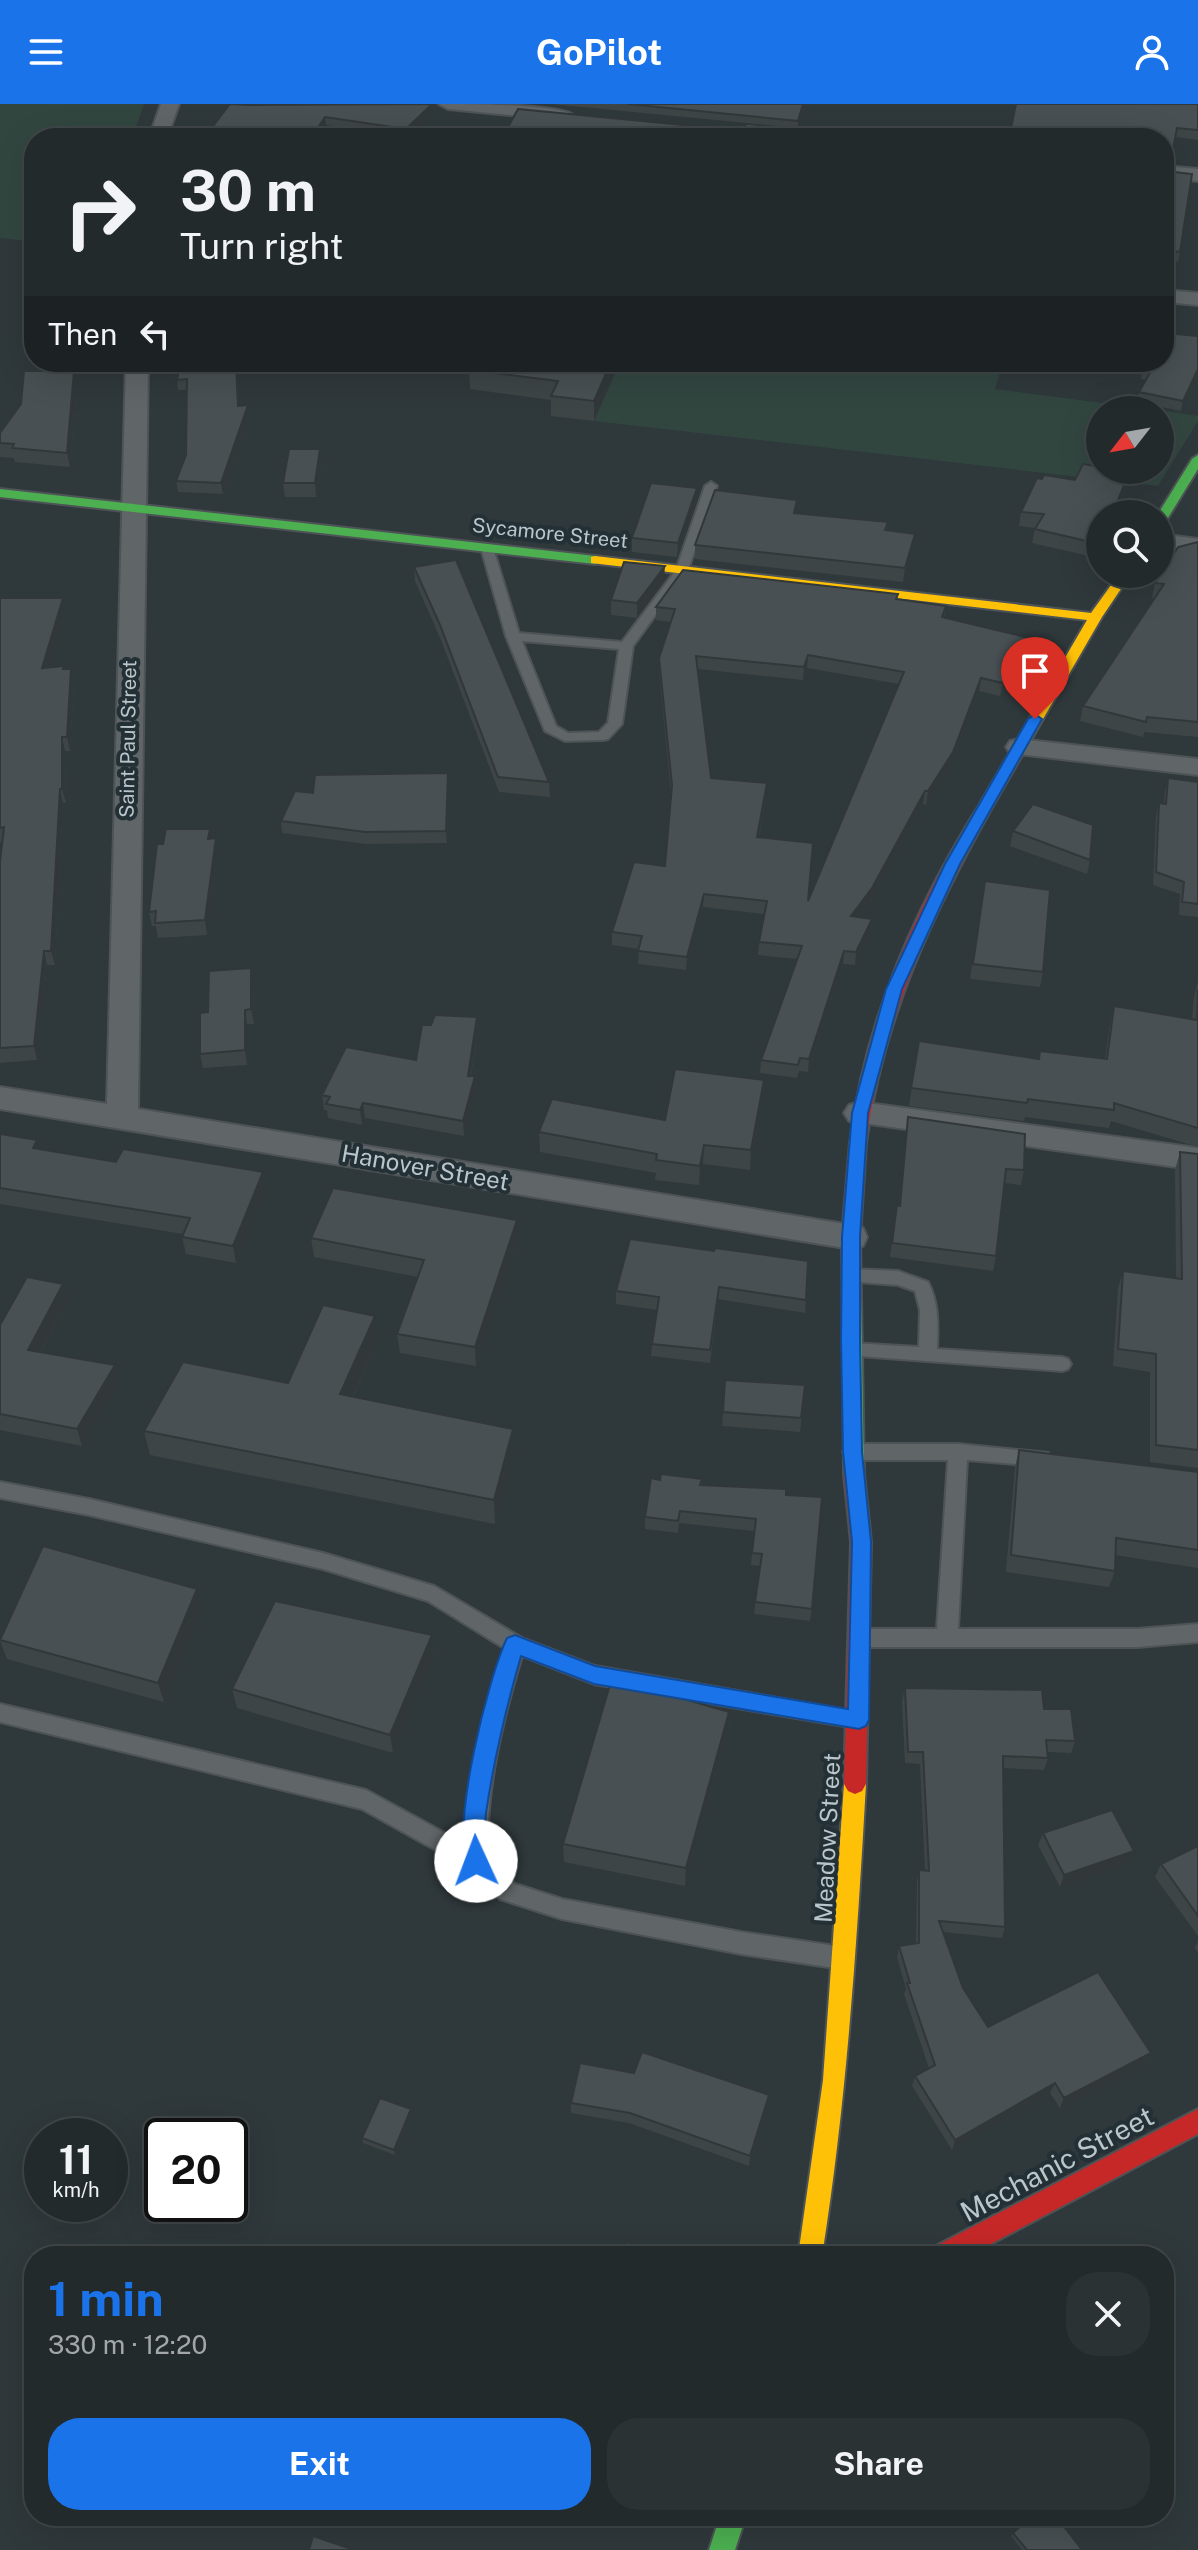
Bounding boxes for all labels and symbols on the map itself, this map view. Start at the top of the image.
north arrow [1086,396,1174,484]
street label: Sycamore Street [471,513,629,553]
pin [1001,637,1069,719]
street label: Saint Paul Street [115,660,141,818]
street label: Hanover Street [339,1139,511,1196]
street label: Meadow Street [809,1752,845,1924]
position arrow [434,1819,518,1903]
street label: Mechanic Street [955,2099,1159,2228]
speed limit sign: 20 [144,2118,248,2222]

